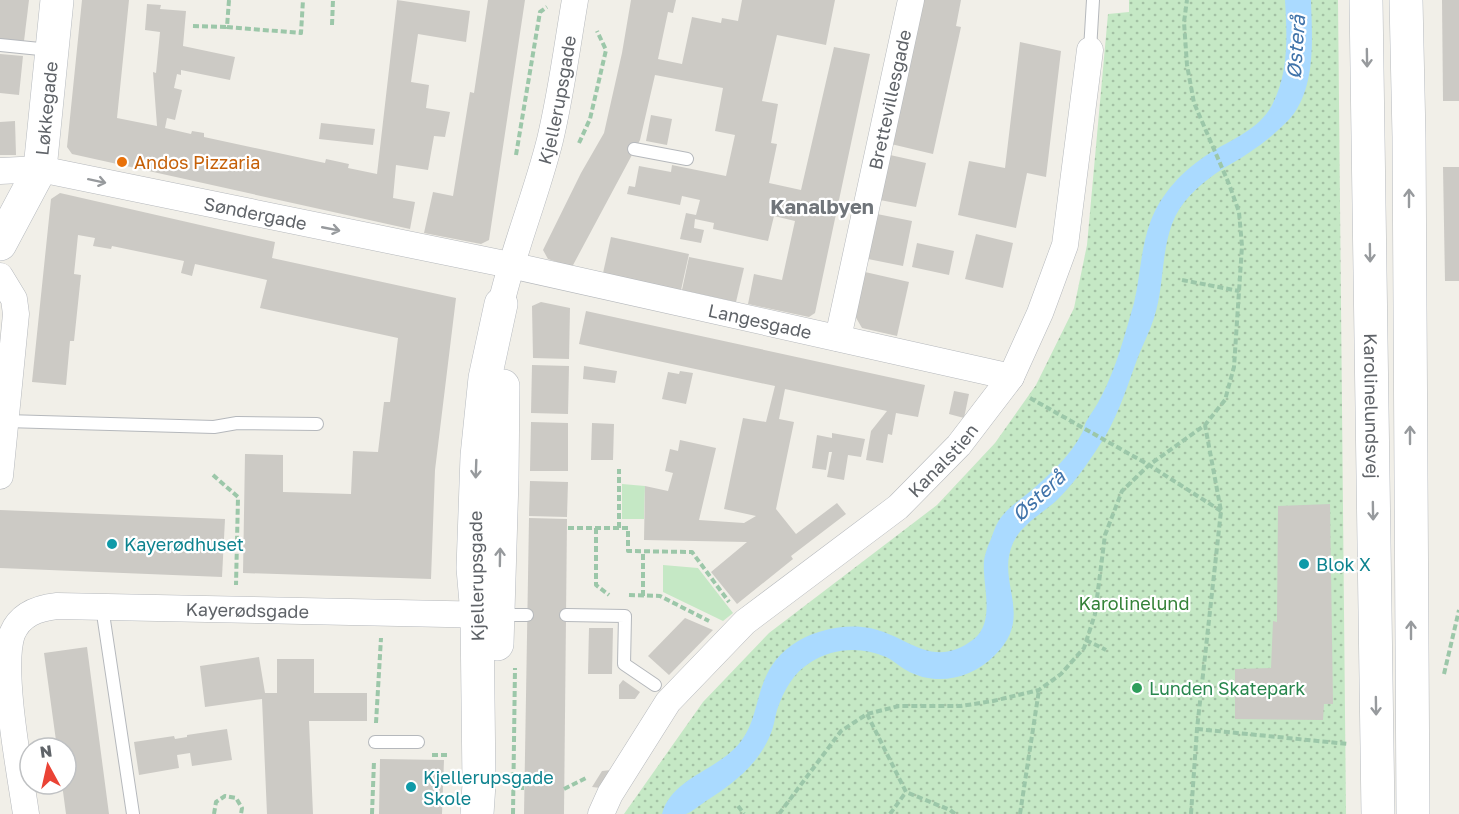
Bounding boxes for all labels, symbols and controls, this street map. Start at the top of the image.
water label: Østerå [1281,14,1309,80]
street label: Brettevillesgade [864,27,915,172]
street label: Kjellerupsgade [533,34,580,167]
one-way arrow [1361,48,1373,68]
street label: Løkkegade [30,60,62,156]
place label: Andos Pizzaria [134,151,260,173]
marker: Andos Pizzaria [115,155,129,169]
one-way arrow [87,176,106,187]
one-way arrow [1403,188,1415,208]
street label: Søndergade [202,192,309,234]
district label: Kanalbyen [770,194,874,218]
one-way arrow [321,224,341,235]
one-way arrow [1364,243,1376,263]
street label: Langesgade [706,299,814,343]
street label: Karolinelundsvej [1360,333,1384,479]
street label: Kanalstien [903,419,982,501]
one-way arrow [1404,425,1416,445]
one-way arrow [471,458,482,478]
water label: Østerå [1006,464,1070,526]
one-way arrow [1368,501,1379,521]
street label: Kjellerupsgade [464,510,488,642]
place label: Kayerødhuset [124,533,244,555]
marker: Kayerødhuset [105,537,119,551]
one-way arrow [494,547,506,567]
place label: Blok X [1316,553,1371,575]
marker: Blok X [1297,557,1311,571]
park label: Karolinelund [1079,592,1189,614]
street label: Kayerødsgade [186,598,309,622]
one-way arrow [1405,620,1417,640]
place label: Lunden Skatepark [1149,677,1306,699]
marker: Lunden Skatepark [1130,681,1144,695]
one-way arrow [1370,696,1382,716]
north arrow [18,736,78,796]
text: N [38,740,53,762]
place label: Kjellerupsgade Skole [423,766,554,809]
marker: Kjellerupsgade Skole [404,780,418,794]

